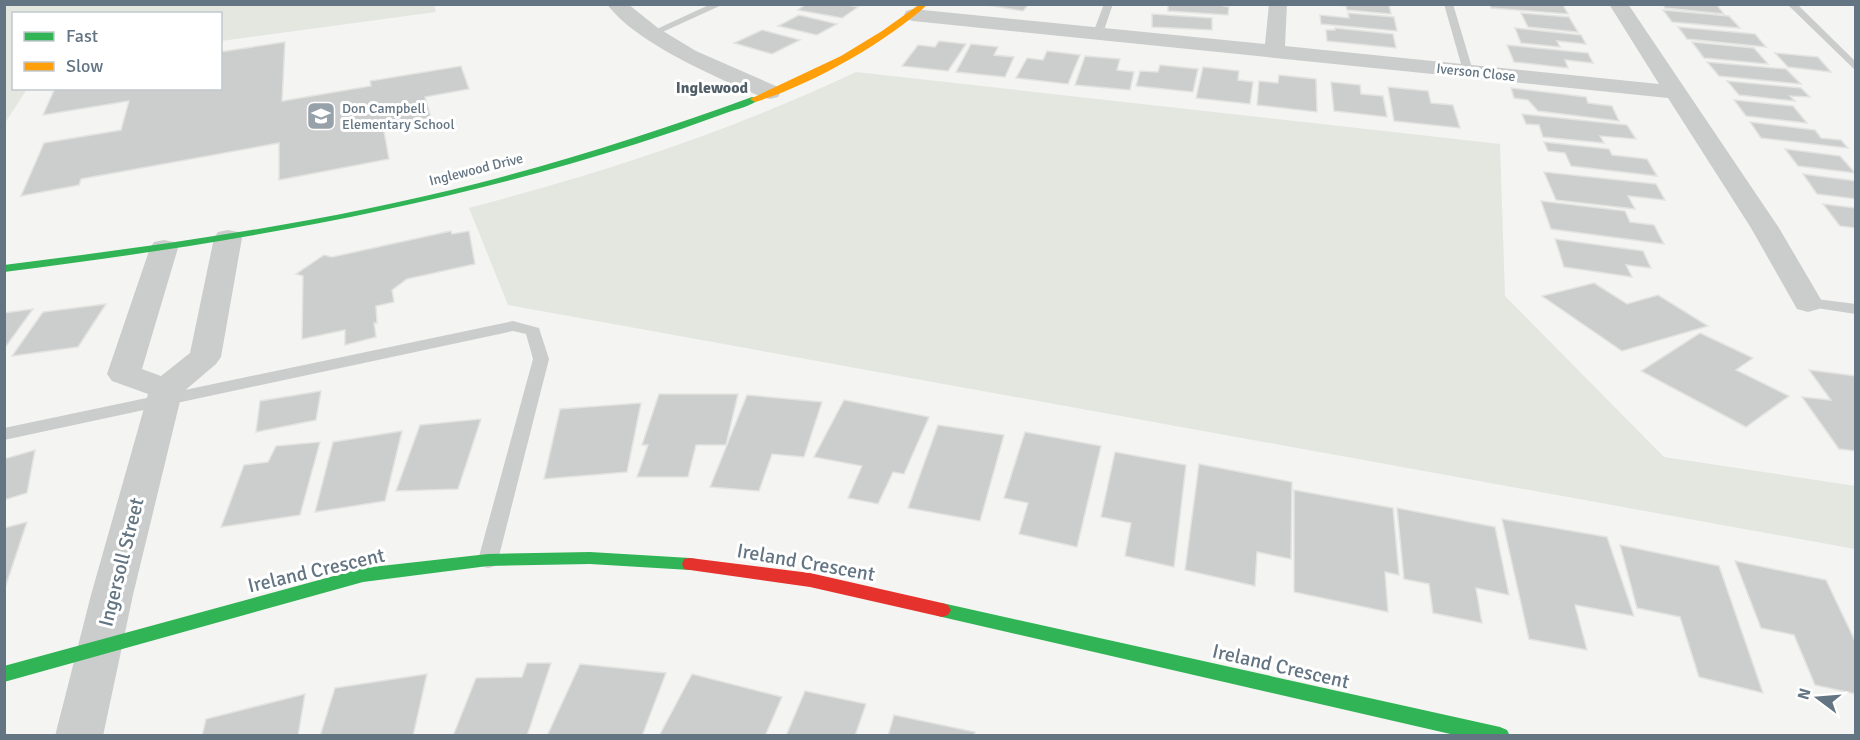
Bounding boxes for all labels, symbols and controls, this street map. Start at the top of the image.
legend [12,12,222,90]
text: Fast [66,25,98,47]
text: Slow [66,55,103,77]
street label: Iverson Close [1436,60,1516,85]
district label: Inglewood [676,78,749,98]
school or university icon: Don Campbell Elementary School [305,100,337,132]
place label: Don Campbell Elementary School [342,100,455,133]
street label: Inglewood Drive [427,150,525,189]
street label: Ingersoll Street [93,495,150,629]
street label: Ireland Crescent [735,538,877,587]
street label: Ireland Crescent [245,543,387,598]
street label: Ireland Crescent [1210,639,1352,694]
north arrow [1788,668,1848,728]
text: N [1793,686,1816,702]

